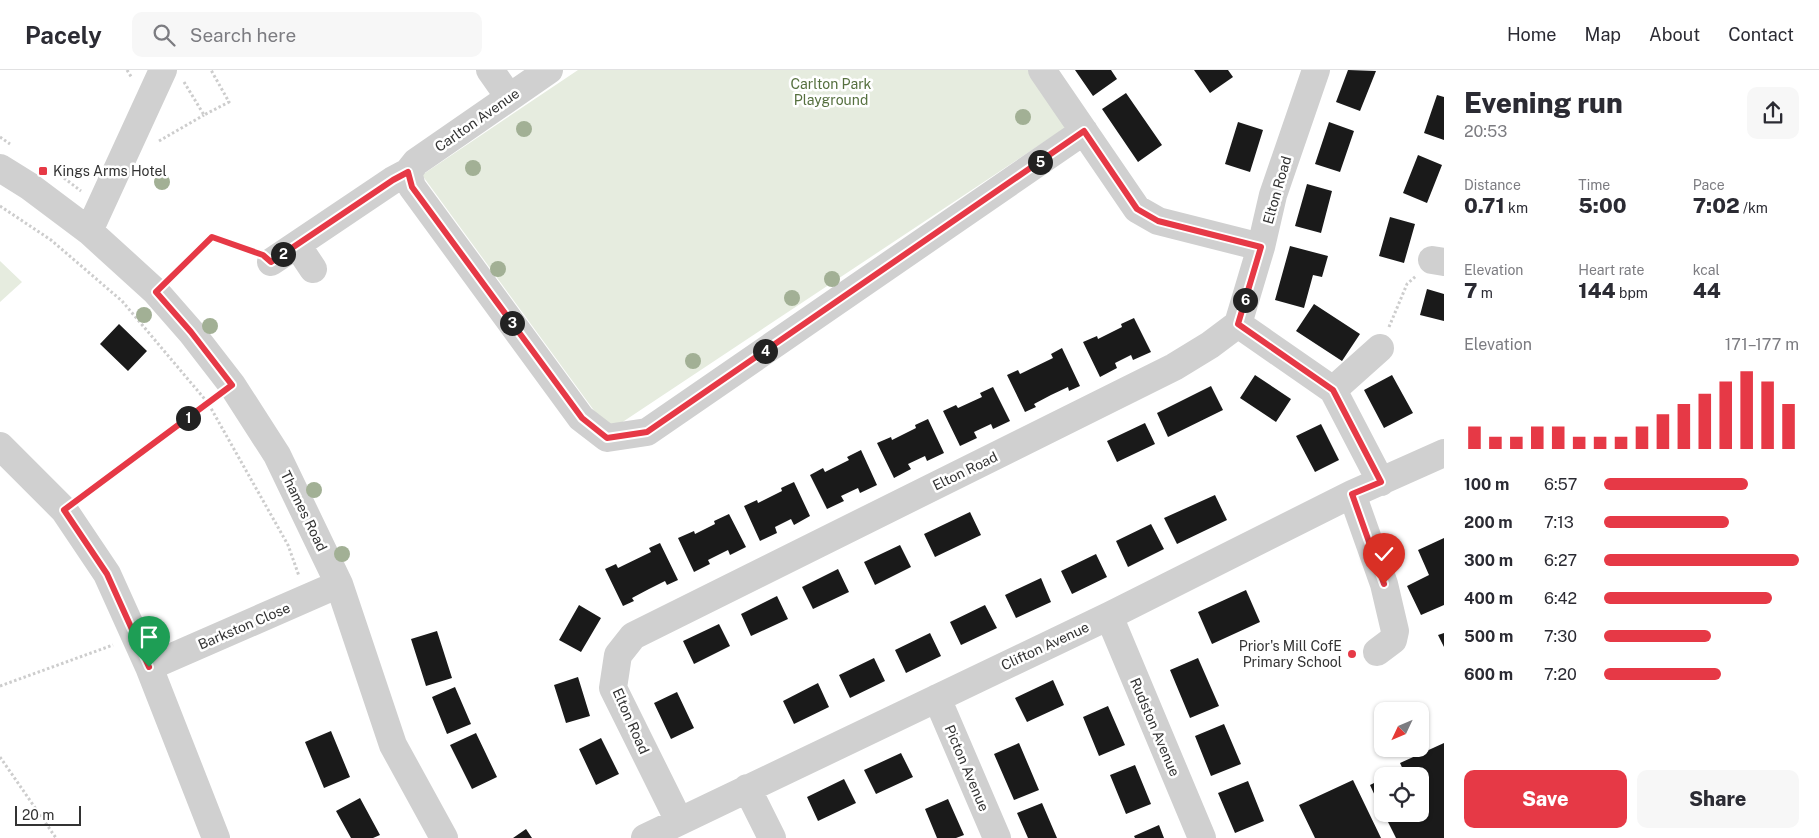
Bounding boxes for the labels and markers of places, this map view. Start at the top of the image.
pin: 5 [1028,150,1052,174]
place label: Kings Arms Hotel [53,163,167,179]
marker: Kings Arms Hotel [37,165,49,177]
pin: 2 [270,242,296,266]
pin: 6 [1232,288,1258,312]
pin: 3 [500,310,524,336]
pin: 4 [752,338,778,364]
pin: 1 [176,406,200,430]
pin [1363,533,1405,584]
pin [128,616,170,667]
place label: Prior's Mill CofE Primary School [1239,638,1342,670]
marker: Prior's Mill CofE Primary School [1346,648,1358,660]

